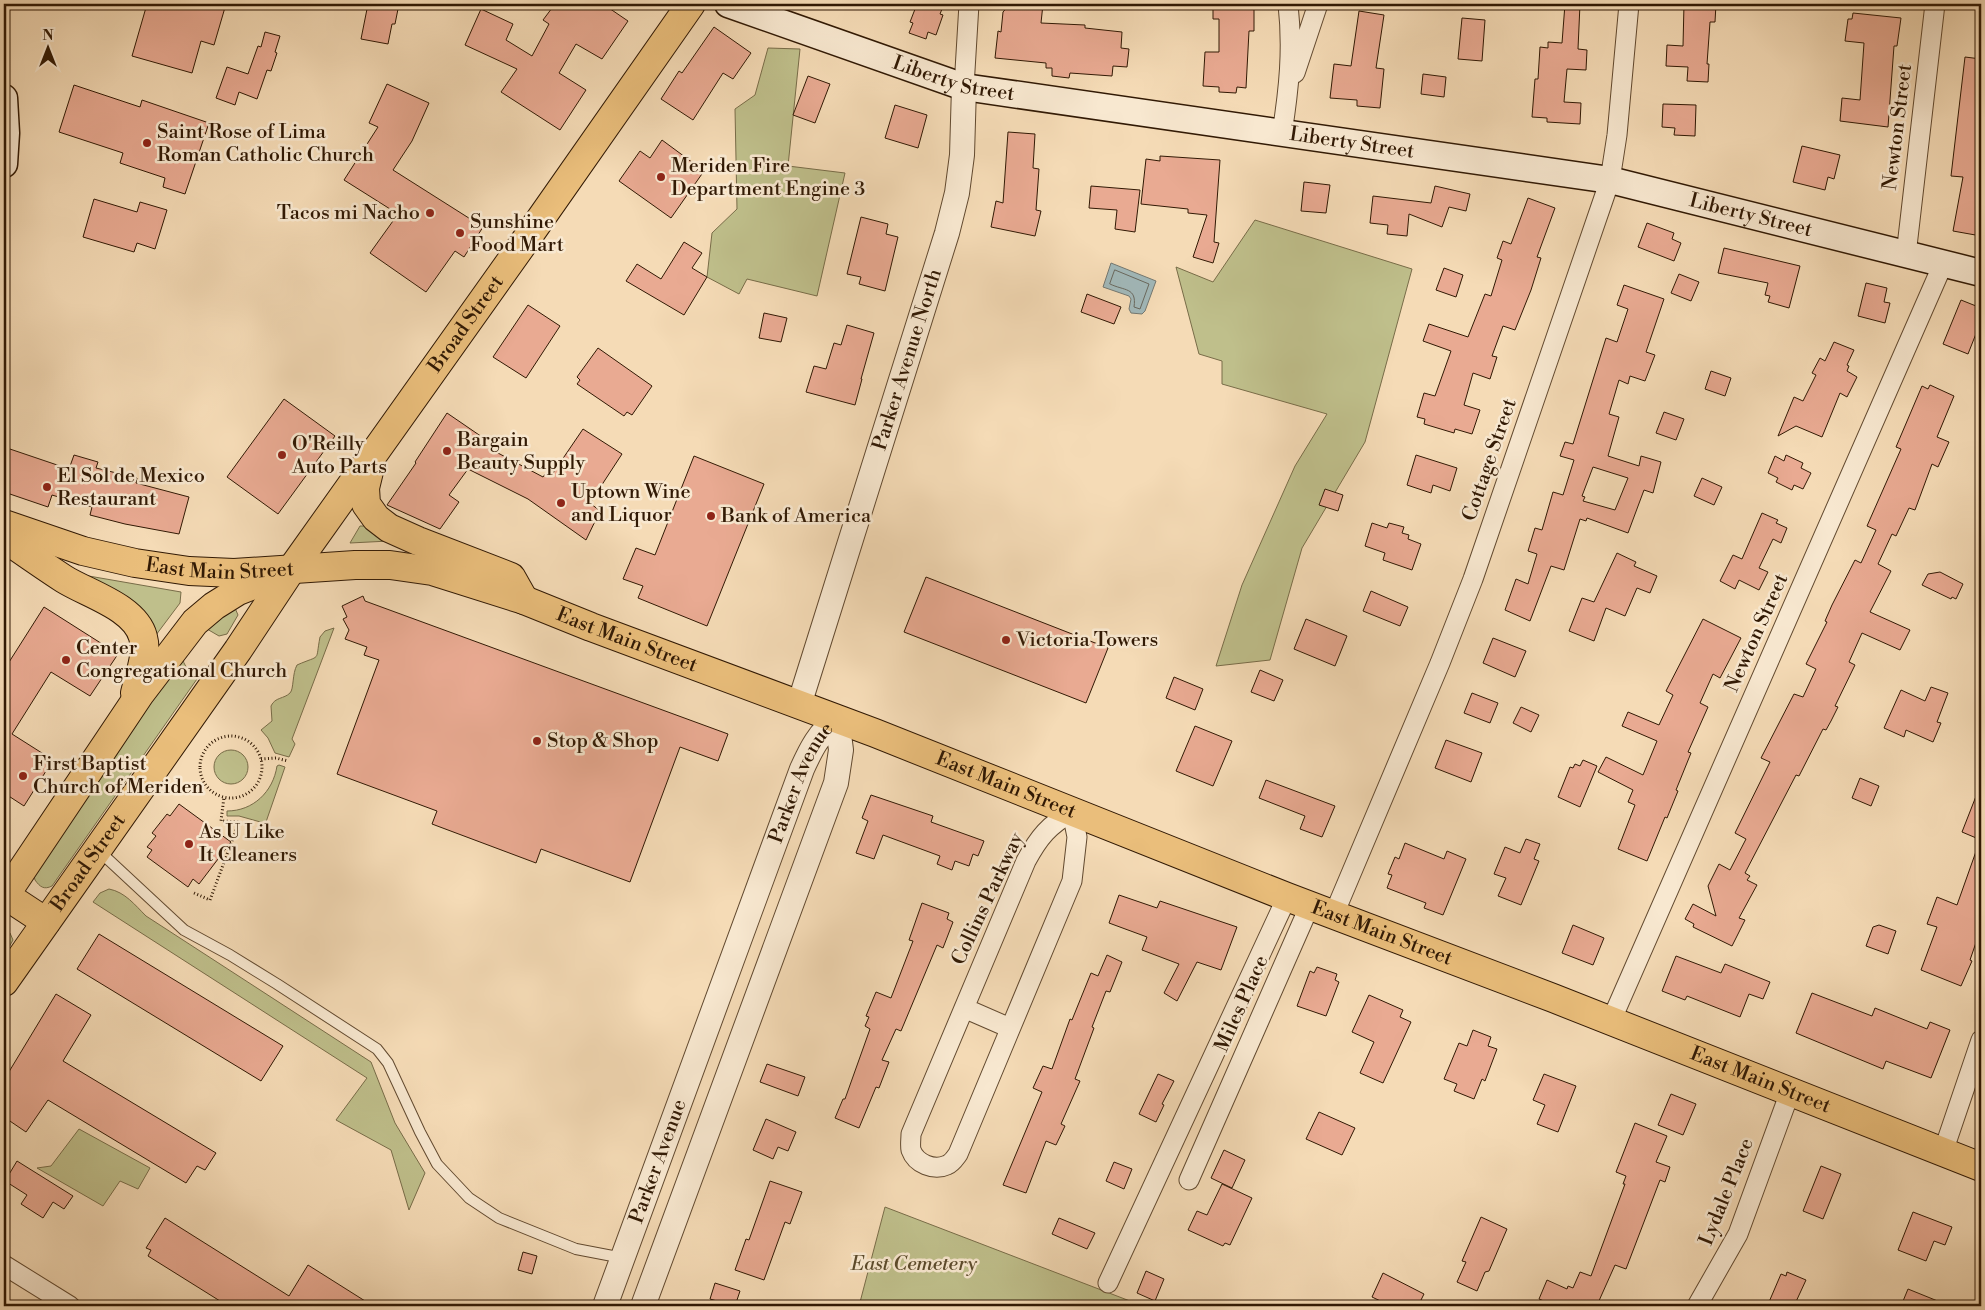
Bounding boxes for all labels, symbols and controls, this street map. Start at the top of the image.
north arrow [22,22,72,72]
text: N [42,27,54,45]
street label: Liberty Street [889,50,1016,107]
street label: Newton Street [1878,62,1918,192]
place label: Saint Rose of Lima Roman Catholic Church [157,120,374,168]
street label: Liberty Street [1288,121,1416,164]
marker: Saint Rose of Lima Roman Catholic Church [141,137,153,149]
place label: Meriden Fire Department Engine 3 [671,154,865,202]
marker: Meriden Fire Department Engine 3 [655,171,667,183]
street label: Liberty Street [1687,188,1815,243]
place label: Tacos mi Nacho [277,201,420,226]
marker: Tacos mi Nacho [424,207,436,219]
place label: Sunshine Food Mart [470,210,564,258]
marker: Sunshine Food Mart [454,227,466,239]
street label: Parker Avenue North [867,266,947,453]
street label: Broad Street [422,270,509,378]
street label: Cottage Street [1457,395,1523,525]
place label: Bargain Beauty Supply [456,428,586,476]
place label: O'Reilly Auto Parts [291,432,387,480]
marker: Bargain Beauty Supply [441,445,453,457]
marker: O'Reilly Auto Parts [276,449,288,461]
place label: El Sol de Mexico Restaurant [57,464,205,512]
place label: Uptown Wine and Liquor [571,480,691,528]
marker: El Sol de Mexico Restaurant [41,481,53,493]
marker: Uptown Wine and Liquor [555,497,567,509]
place label: Bank of America [720,504,872,529]
marker: Bank of America [705,510,717,522]
street label: East Main Street [144,552,295,586]
street label: Newton Street [1720,570,1794,696]
street label: East Main Street [553,602,701,678]
place label: Victoria Towers [1015,628,1158,653]
marker: Victoria Towers [1000,634,1012,646]
place label: Center Congregational Church [76,636,287,684]
marker: Center Congregational Church [60,654,72,666]
street label: Parker Avenue [763,717,839,847]
place label: Stop & Shop [547,729,659,754]
marker: Stop & Shop [531,735,543,747]
street label: East Main Street [932,746,1080,824]
place label: First Baptist Church of Meriden [33,752,204,800]
marker: First Baptist Church of Meriden [17,770,29,782]
street label: Broad Street [45,809,131,917]
place label: As U Like It Cleaners [198,820,297,868]
street label: Collins Parkway [946,828,1030,969]
marker: As U Like It Cleaners [183,838,195,850]
street label: East Main Street [1308,895,1456,971]
street label: Miles Place [1210,952,1274,1056]
street label: East Main Street [1687,1041,1834,1119]
street label: Parker Avenue [624,1096,692,1227]
street label: Lydale Place [1694,1135,1760,1249]
park label: East Cemetery [850,1252,978,1277]

